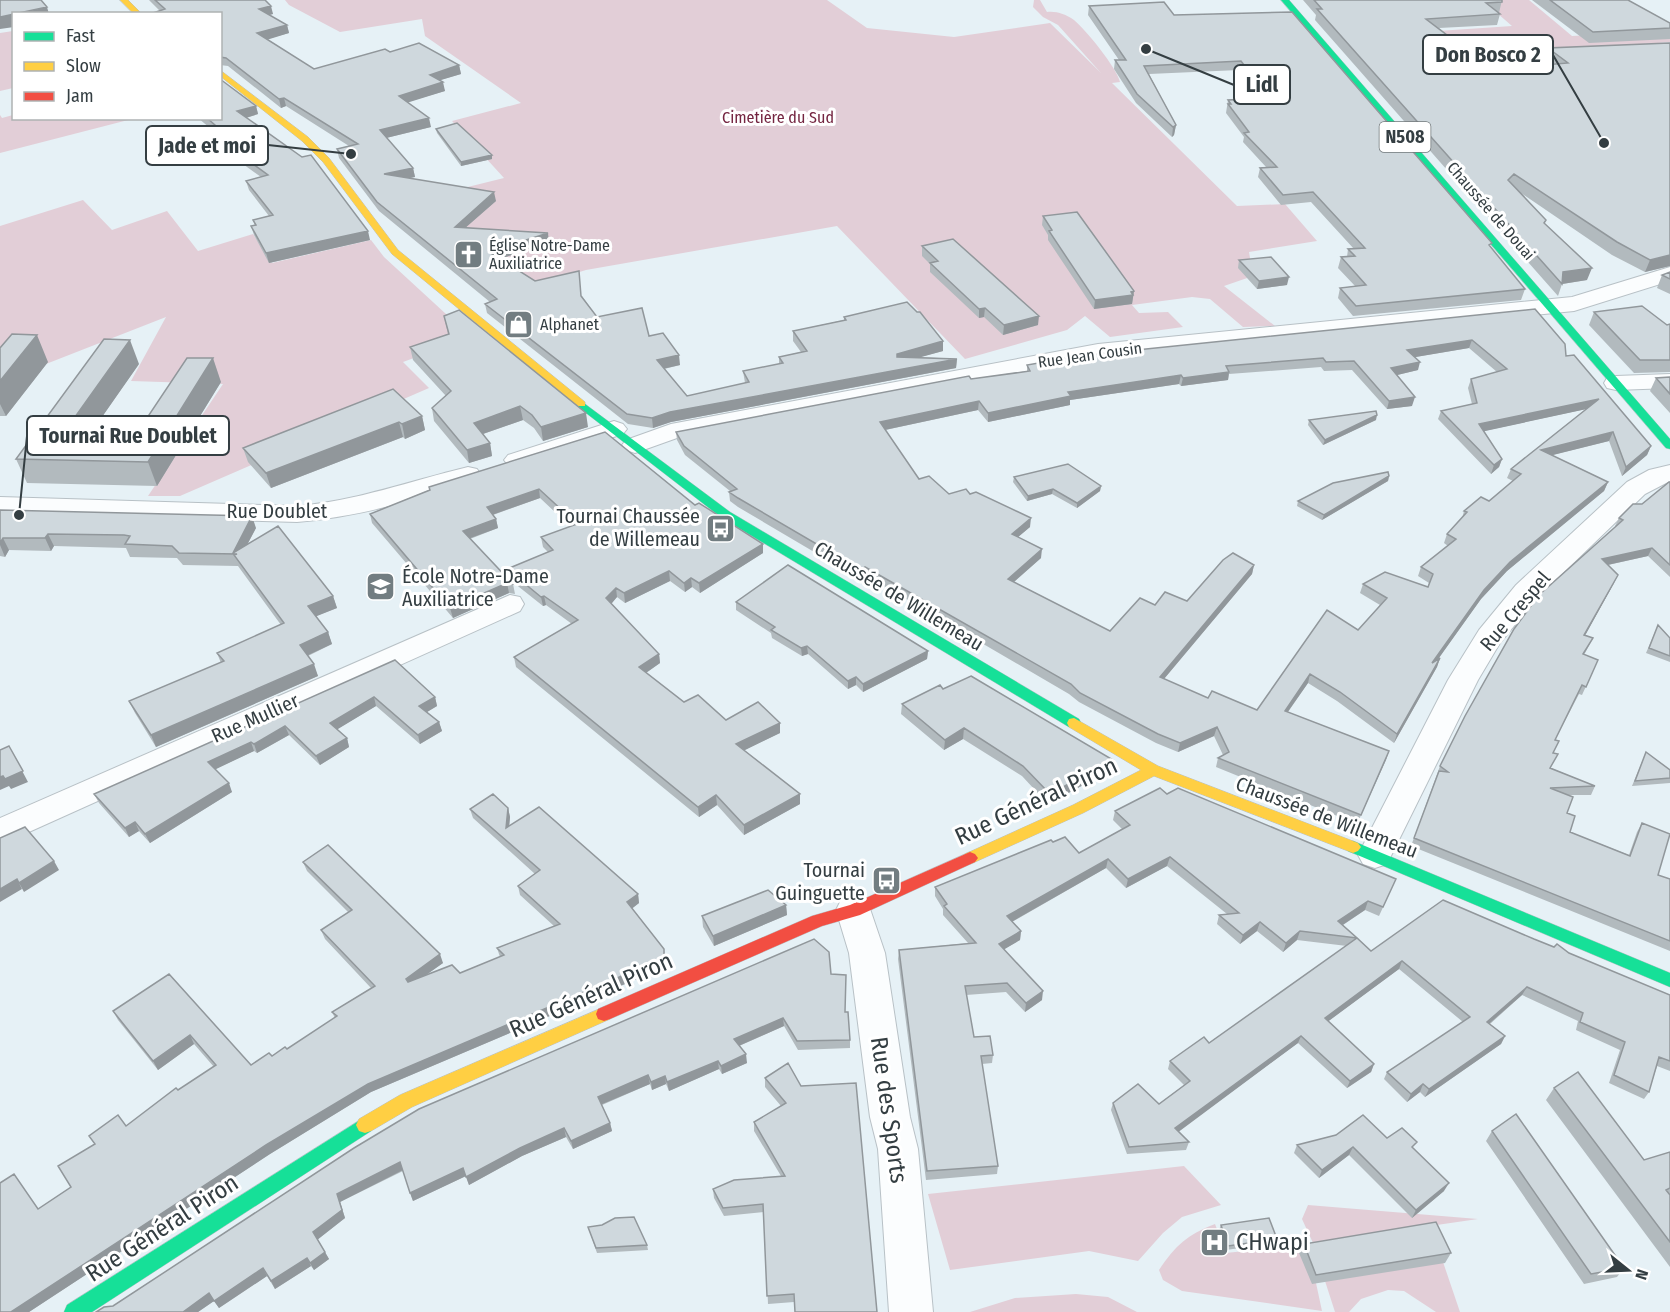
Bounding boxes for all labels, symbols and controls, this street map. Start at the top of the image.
legend [12,12,222,120]
text: Fast [66,25,95,47]
callout: Don Bosco 2 [1423,35,1553,74]
text: Don Bosco 2 [1435,42,1541,68]
text: Slow [66,55,101,77]
callout: Lidl [1234,65,1290,104]
text: Lidl [1246,72,1278,98]
text: Jam [66,85,94,107]
park label: Cimetière du Sud [722,108,834,127]
road number: N508 [1380,122,1430,152]
callout: Jade et moi [146,126,268,165]
text: Jade et moi [157,133,256,159]
street label: Chaussée de Douai [1443,158,1539,264]
place label: Église Notre-Dame Auxiliatrice [489,236,610,273]
church icon: Église Notre-Dame Auxiliatrice [452,238,484,270]
shop icon: Alphanet [503,308,535,340]
place label: Alphanet [540,315,600,334]
street label: Rue Jean Cousin [1037,338,1143,372]
callout: Tournai Rue Doublet [27,416,229,455]
text: Tournai Rue Doublet [39,423,217,449]
street label: Rue Doublet [227,499,328,523]
place label: Tournai Chaussée de Willemeau [556,504,700,551]
bus stop icon: Tournai Chaussée de Willemeau [705,512,737,544]
street label: Chaussée de Willemeau [810,536,988,656]
place label: École Notre-Dame Auxiliatrice [402,564,549,611]
street label: Rue Crespel [1475,566,1555,656]
school or university icon: École Notre-Dame Auxiliatrice [365,571,397,603]
street label: Rue Mullier [208,688,302,748]
street label: Rue Général Piron [950,751,1122,851]
street label: Chaussée de Willemeau [1233,771,1421,863]
place label: Tournai Guinguette [775,858,865,905]
bus stop icon: Tournai Guinguette [870,865,902,897]
street label: Rue Général Piron [505,946,677,1044]
street label: Rue des Sports [865,1035,913,1185]
street label: Rue Général Piron [81,1168,243,1288]
hospital icon: CHwapi [1199,1226,1231,1258]
place label: CHwapi [1236,1228,1309,1256]
north arrow [1598,1240,1658,1300]
text: N [1631,1267,1652,1282]

